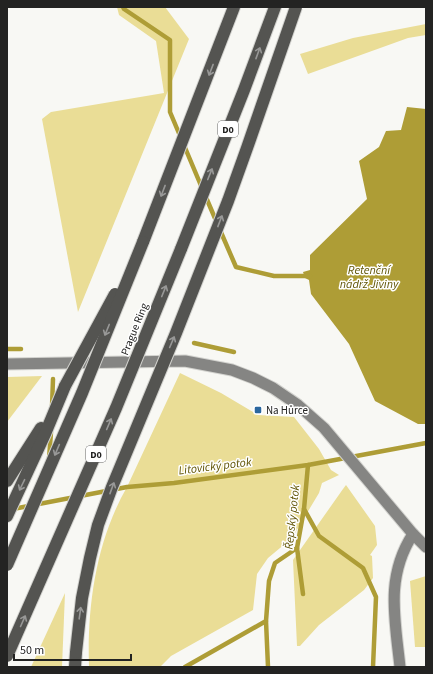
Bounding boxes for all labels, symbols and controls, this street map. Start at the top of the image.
one-way arrow [254,47,262,59]
one-way arrow [206,63,214,75]
road number: D0 [218,121,238,137]
one-way arrow [207,169,215,181]
one-way arrow [159,184,167,196]
one-way arrow [216,215,224,227]
water label: Retenční nádrž Jiviny [340,262,399,293]
one-way arrow [160,286,168,298]
street label: Prague Ring [117,300,152,358]
one-way arrow [103,324,111,336]
one-way arrow [169,336,176,348]
place label: Na Hůrce [266,403,309,418]
marker: Na Hůrce [253,405,263,415]
one-way arrow [106,419,113,431]
one-way arrow [53,444,60,456]
road number: D0 [86,446,106,462]
water label: Litovický potok [178,454,253,479]
one-way arrow [18,479,25,491]
one-way arrow [108,482,116,494]
water label: Řepský potok [281,483,304,550]
one-way arrow [76,607,84,620]
one-way arrow [20,615,27,627]
scale bar [14,636,131,662]
text: 50 m [20,642,44,659]

